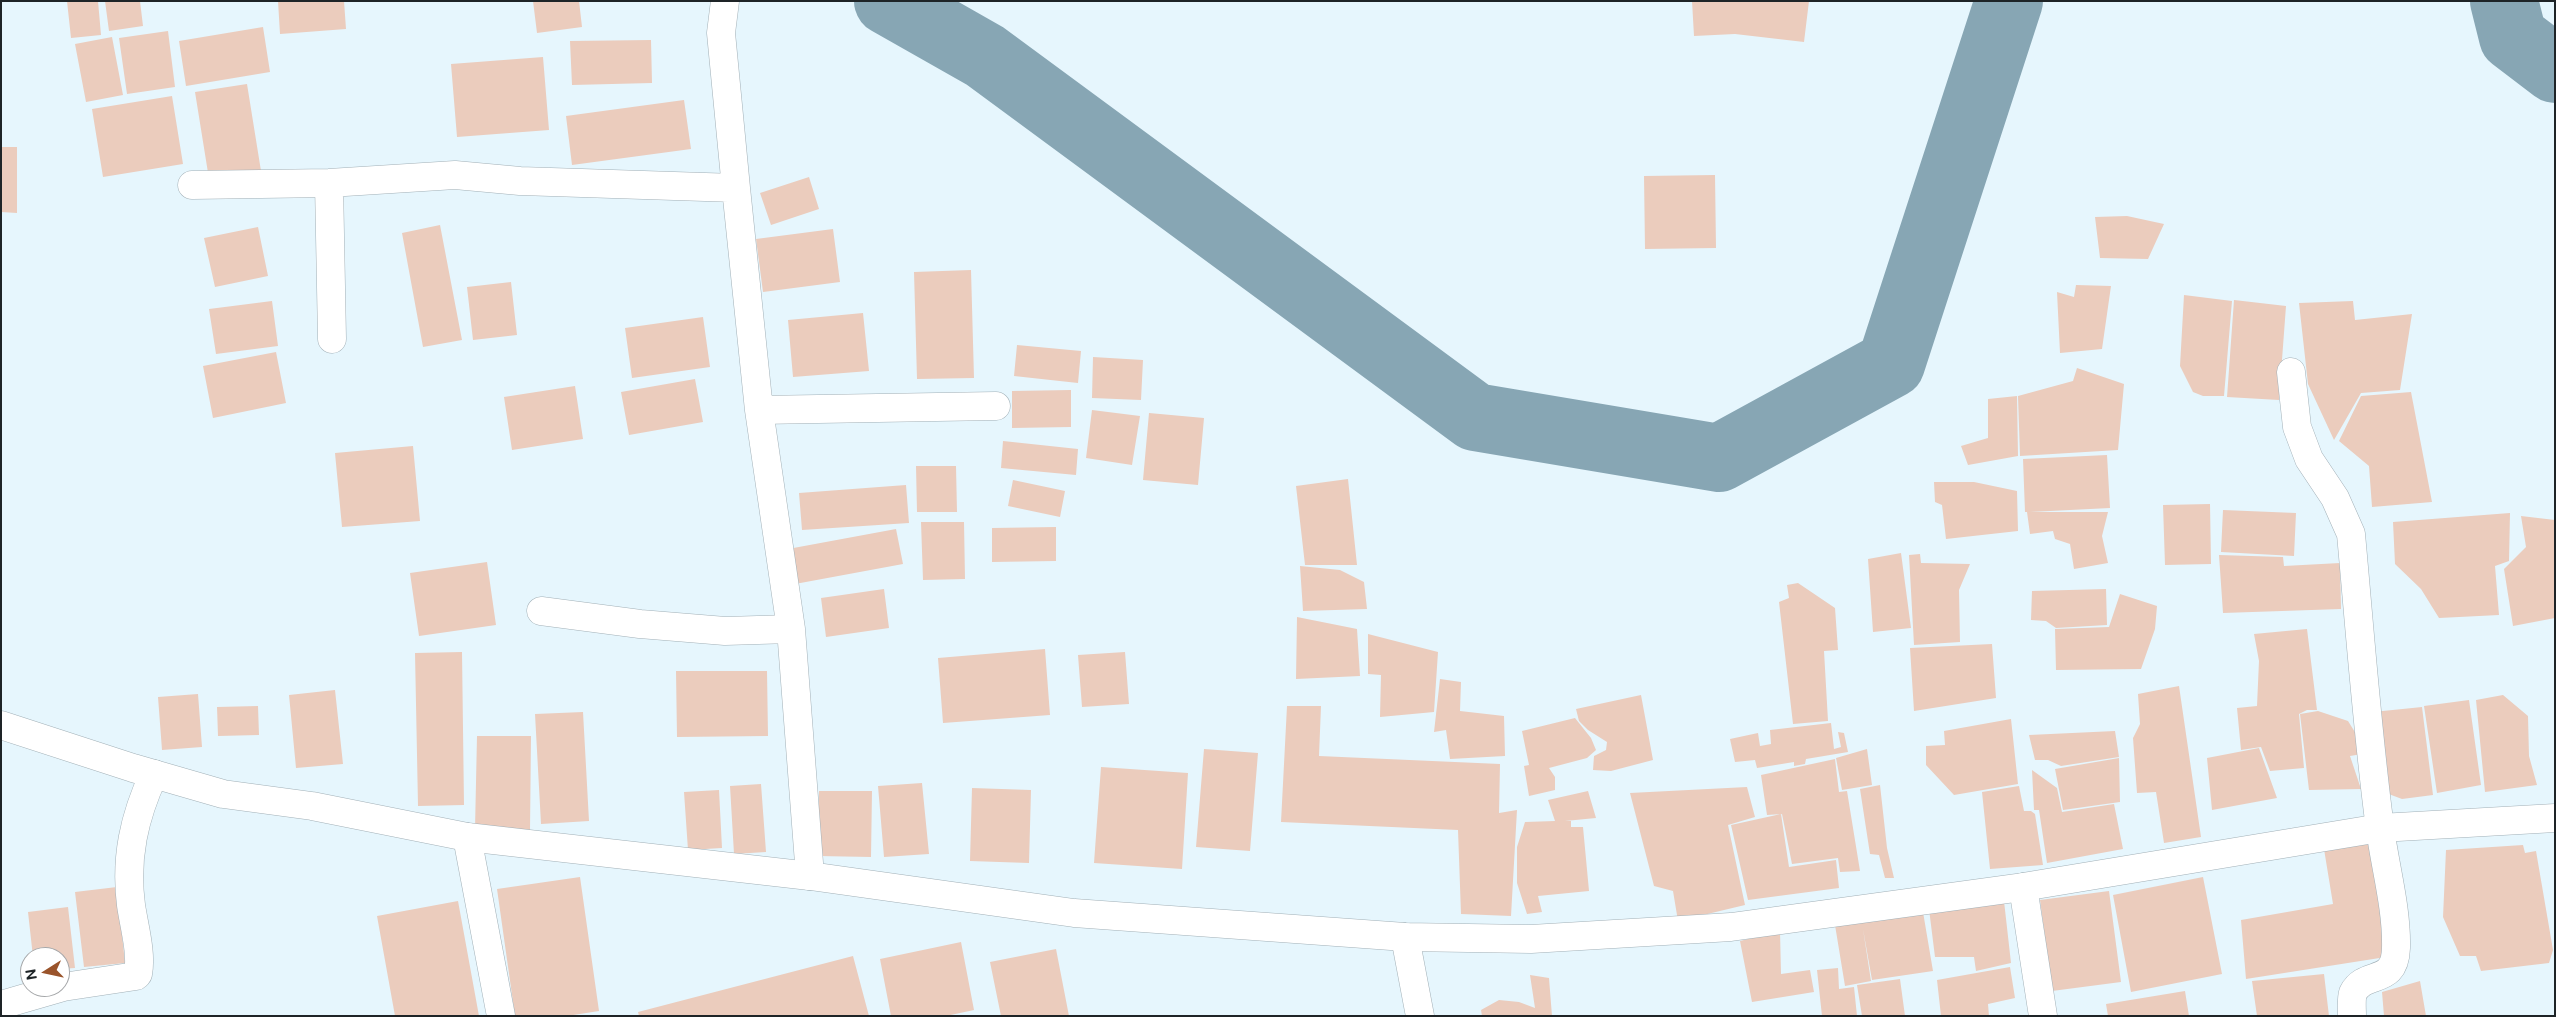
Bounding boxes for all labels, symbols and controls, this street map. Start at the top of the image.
north arrow [20,947,70,997]
text: N [22,968,40,981]

